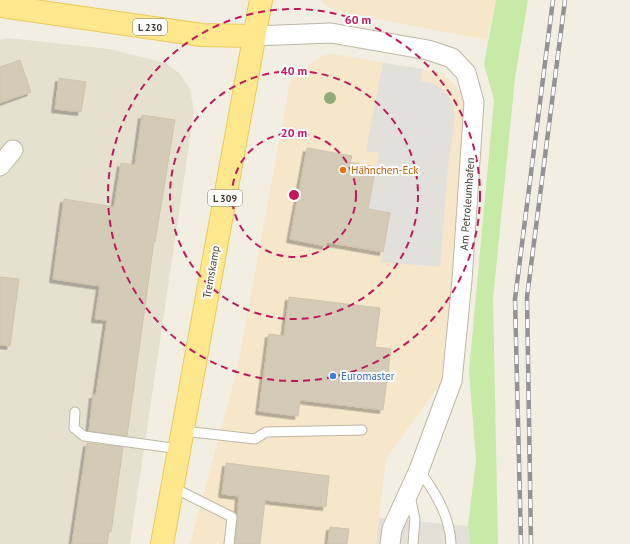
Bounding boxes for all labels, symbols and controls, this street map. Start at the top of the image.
text: 60 m [345,12,371,27]
road number: L 230 [133,19,167,35]
text: 40 m [281,63,307,78]
text: 20 m [281,125,307,140]
street label: Am Petroleumhafen [457,157,477,251]
place label: Hähnchen-Eck [351,163,419,177]
marker: Hähnchen-Eck [338,165,348,175]
centre of rings [287,188,301,202]
road number: L 309 [208,190,242,206]
street label: Tremskamp [199,244,223,300]
place label: Euromaster [341,369,395,383]
marker: Euromaster [328,371,338,381]

